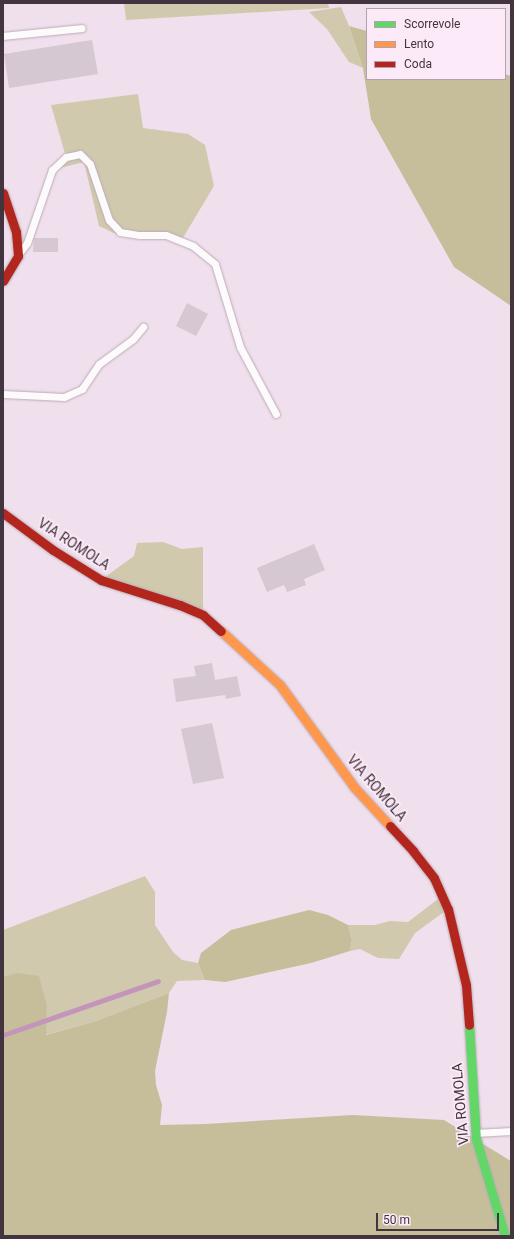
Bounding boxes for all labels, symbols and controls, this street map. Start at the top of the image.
legend [366,8,506,80]
text: Scorrevole [404,17,460,31]
text: Lento [404,37,434,51]
text: Coda [404,57,432,71]
street label: VIA ROMOLA [35,515,113,573]
street label: VIA ROMOLA [344,751,410,825]
street label: VIA ROMOLA [448,1062,472,1146]
scale bar [378,1205,501,1231]
text: 50 m [383,1213,410,1227]

